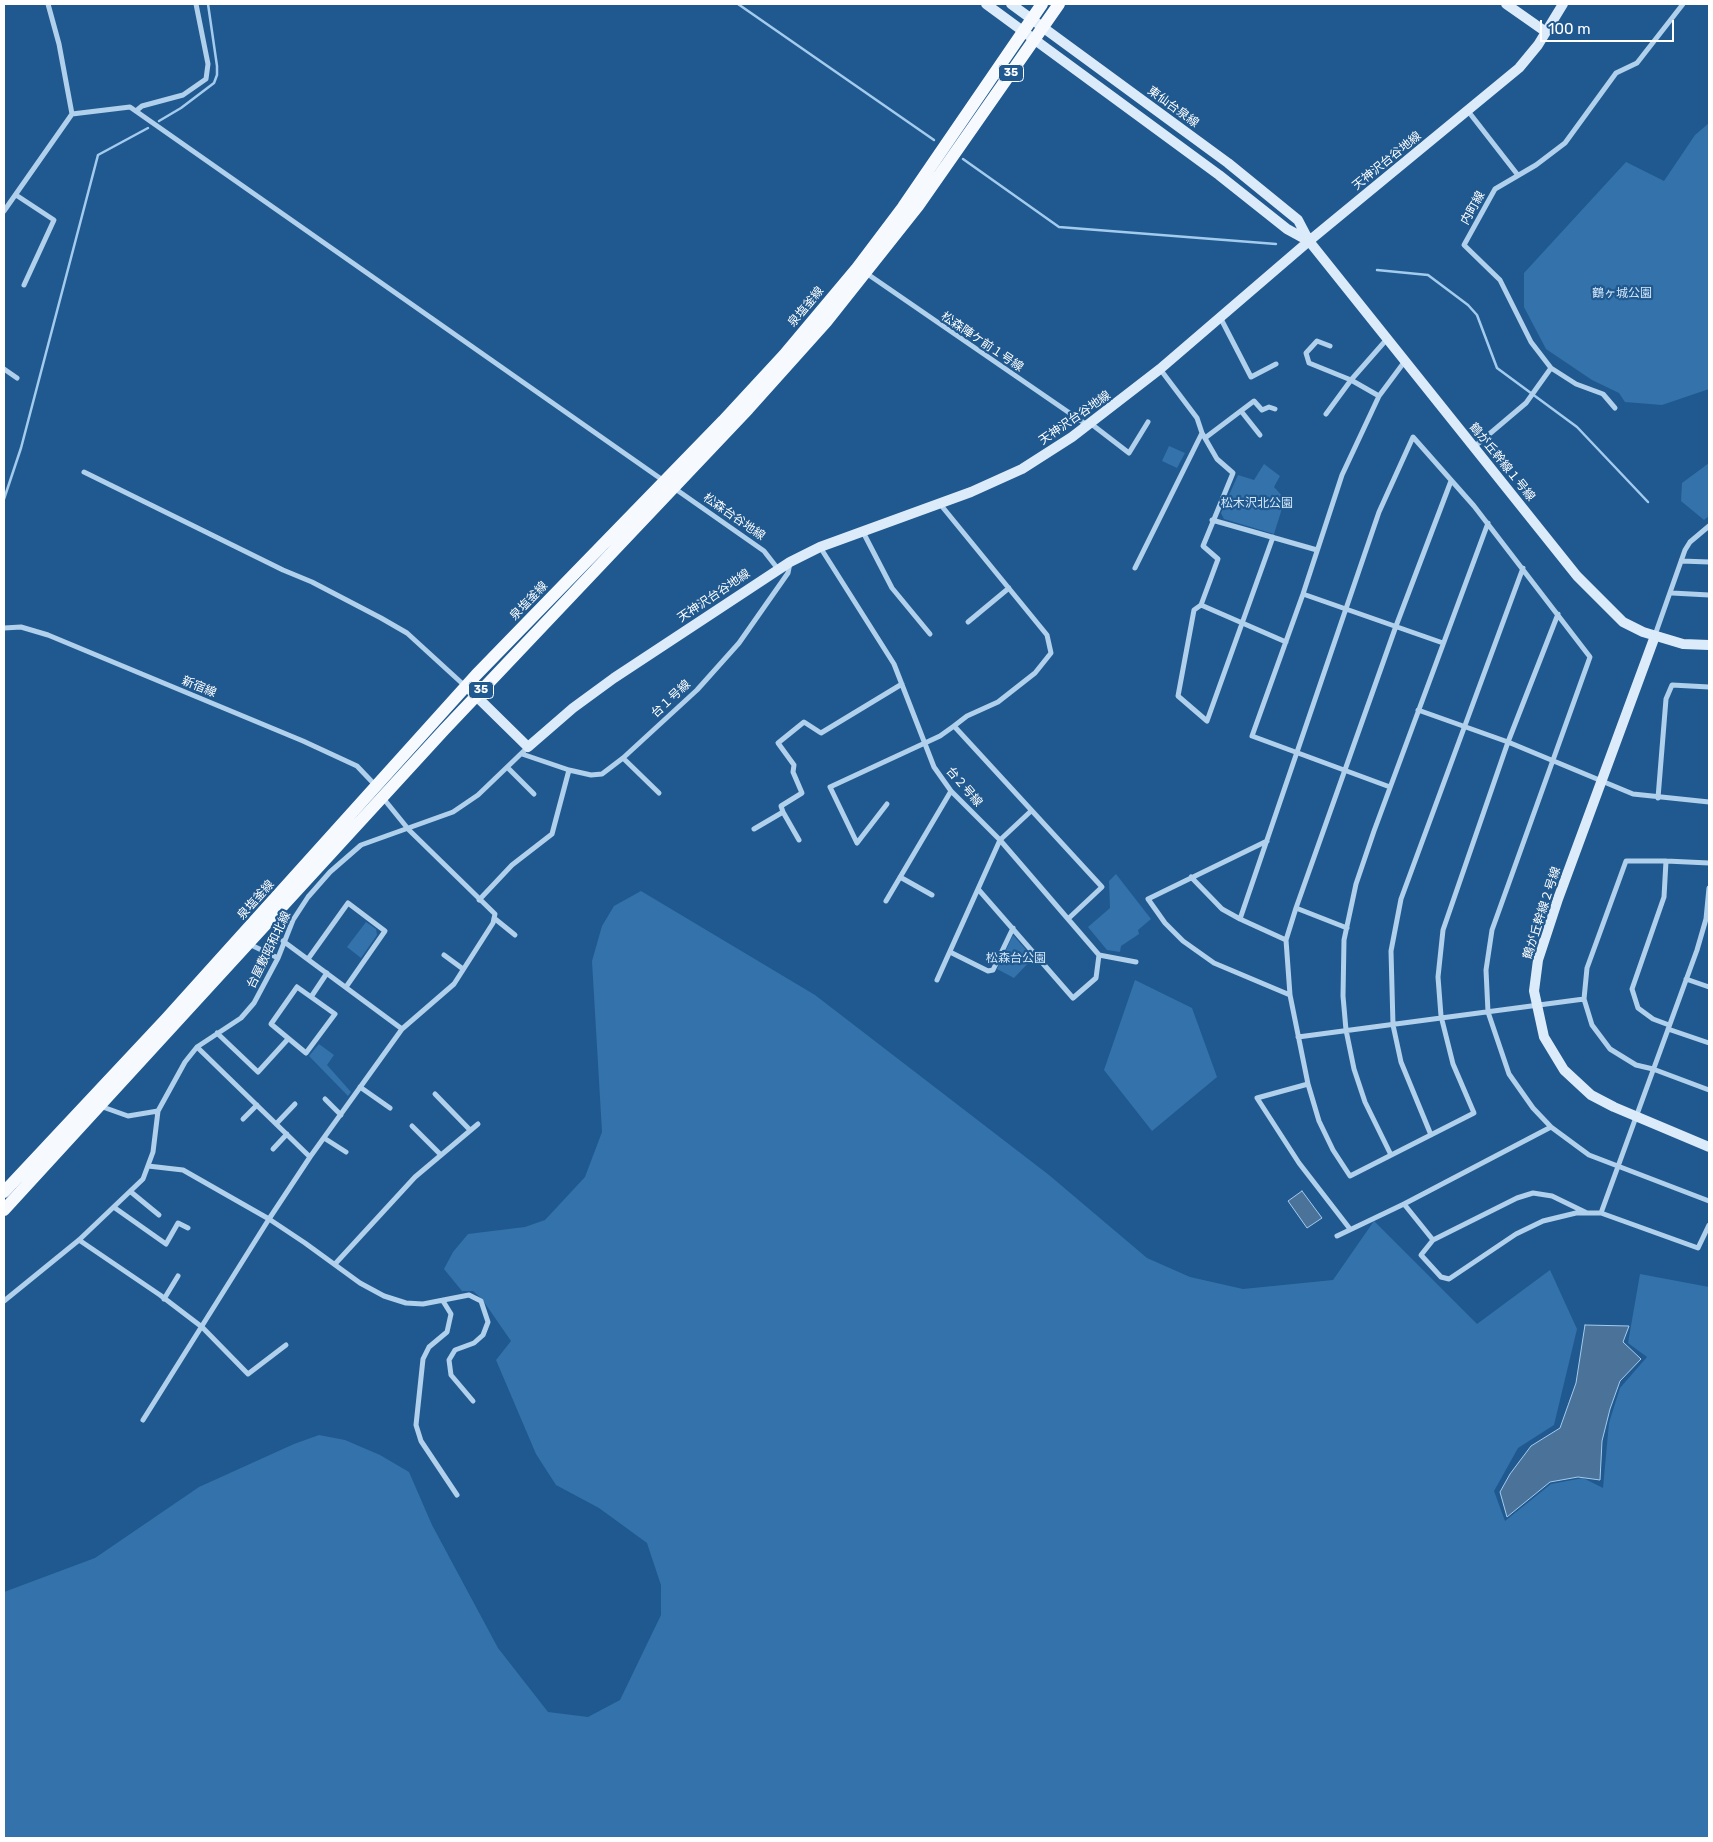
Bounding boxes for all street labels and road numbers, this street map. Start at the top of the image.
road number: 35 [998,64,1024,82]
street label: 東仙台泉線 [1144,84,1202,130]
street label: 天神沢台谷地線 [1350,129,1424,193]
street label: 内町線 [1458,189,1488,227]
street label: 泉塩釜線 [785,284,827,330]
street label: 松森陣ケ前１号線 [938,309,1026,375]
street label: 天神沢台谷地線 [1036,388,1114,448]
street label: 鶴が丘幹線１号線 [1466,420,1538,504]
street label: 松森台谷地線 [700,490,768,544]
street label: 天神沢台谷地線 [675,567,753,625]
street label: 泉塩釜線 [507,579,551,623]
street label: 新宿線 [180,674,218,700]
street label: 台１号線 [649,677,693,721]
road number: 35 [468,682,494,698]
street label: 台２号線 [943,764,985,810]
street label: 鶴が丘幹線２号線 [1520,865,1564,961]
street label: 泉塩釜線 [235,877,277,923]
street label: 台屋敷昭和北線 [244,909,294,991]

